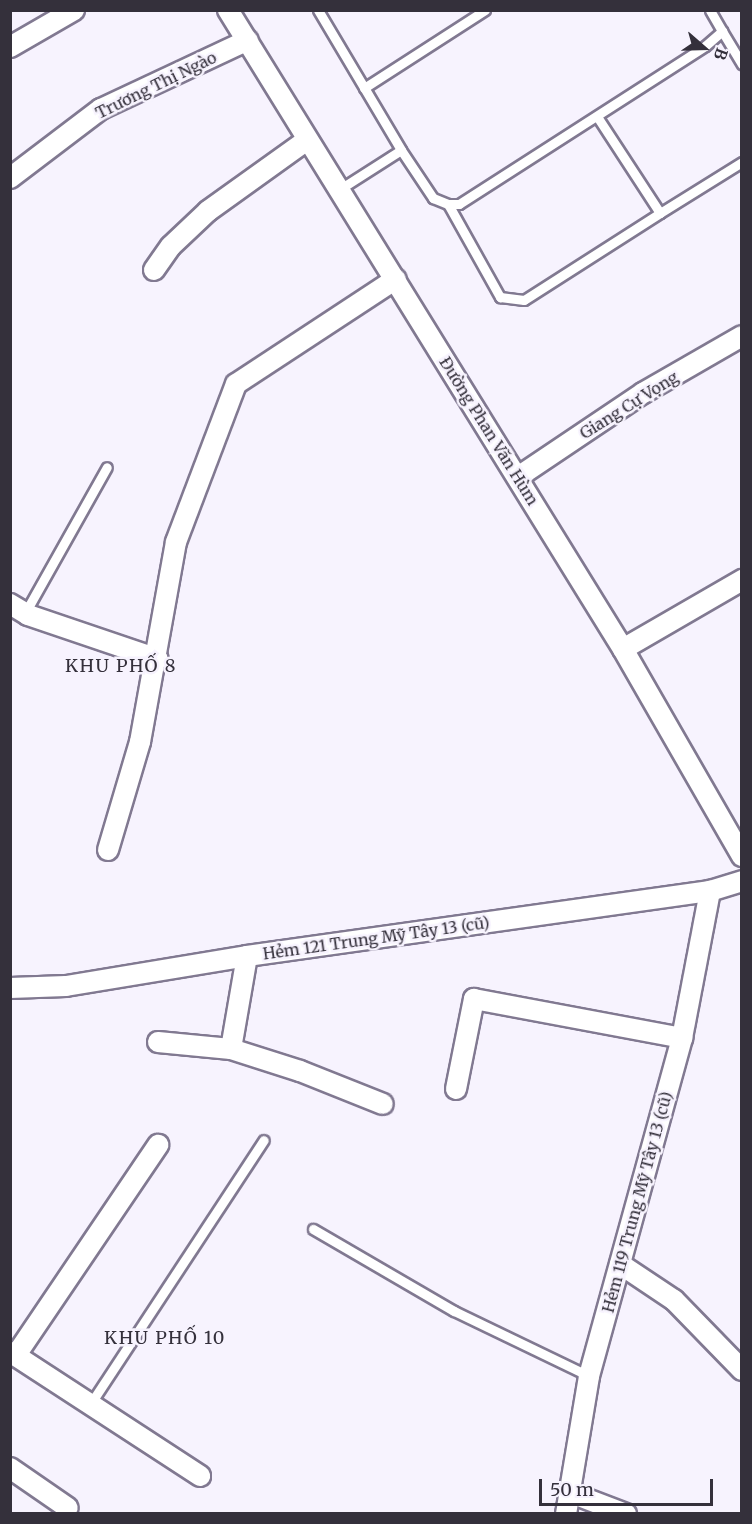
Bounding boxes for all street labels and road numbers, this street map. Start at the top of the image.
street label: Trương Thị Ngào [92,47,220,123]
street label: Đường Phan Văn Hùm [436,353,542,509]
street label: Giang Cự Vọng [576,367,682,443]
street label: Hẻm 121 Trung Mỹ Tây 13 (cũ) [262,913,490,963]
street label: Hẻm 119 Trung Mỹ Tây 13 (cũ) [598,1089,676,1315]

